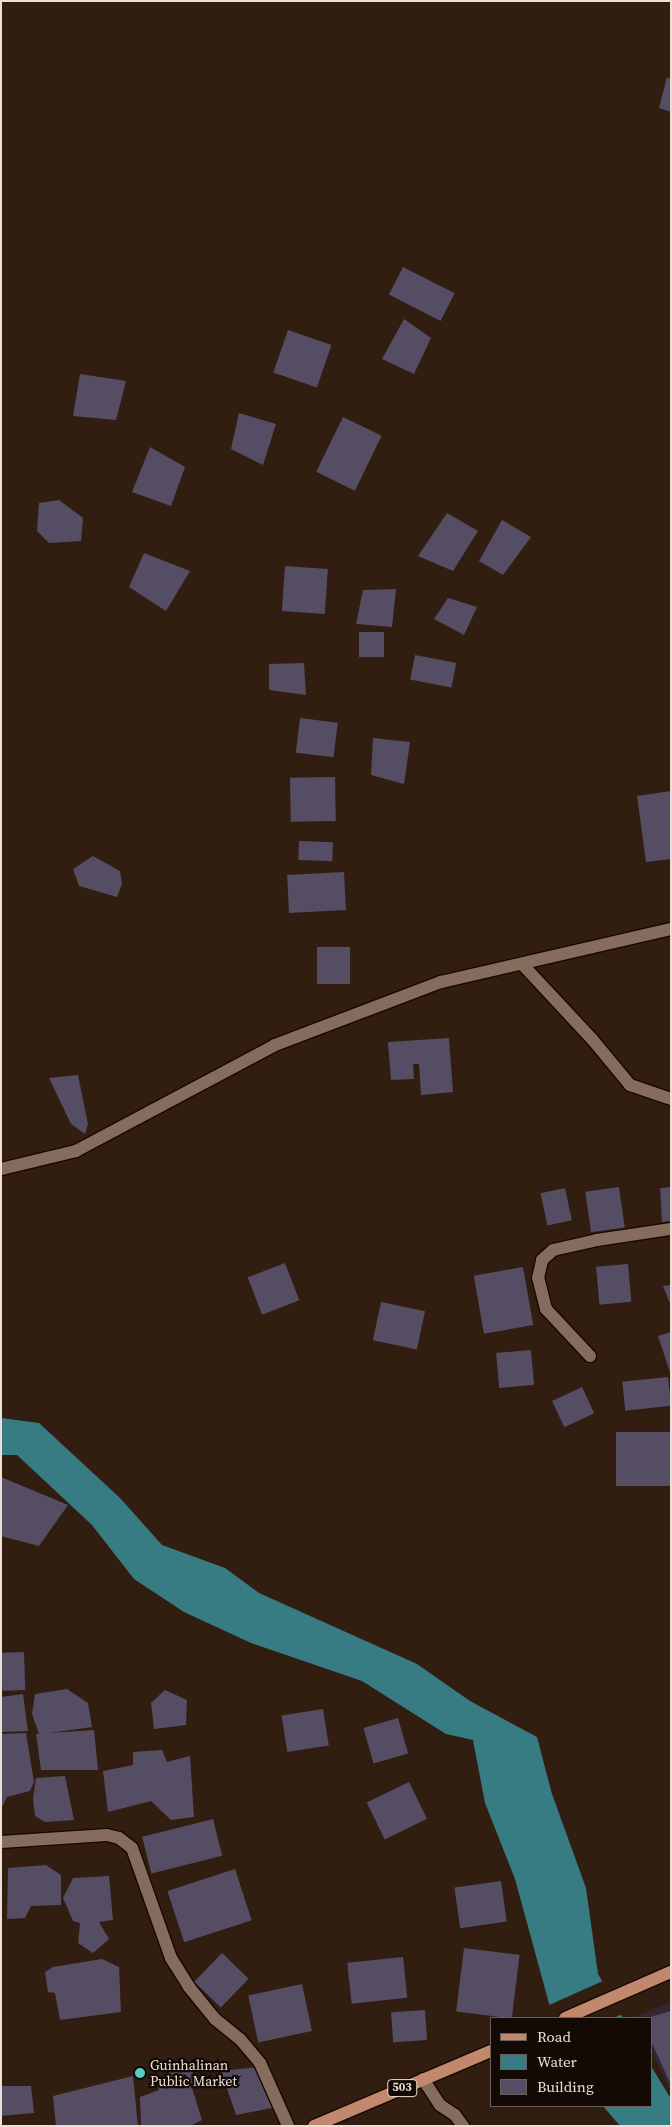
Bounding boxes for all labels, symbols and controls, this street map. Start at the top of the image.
legend [490,2017,652,2107]
text: Road [537,2026,571,2047]
text: Water [537,2051,577,2072]
place label: Guinhalinan Public Market [150,2057,237,2090]
marker: Guinhalinan Public Market [134,2067,146,2079]
text: Building [537,2076,594,2097]
road number: 503 [387,2078,417,2098]

